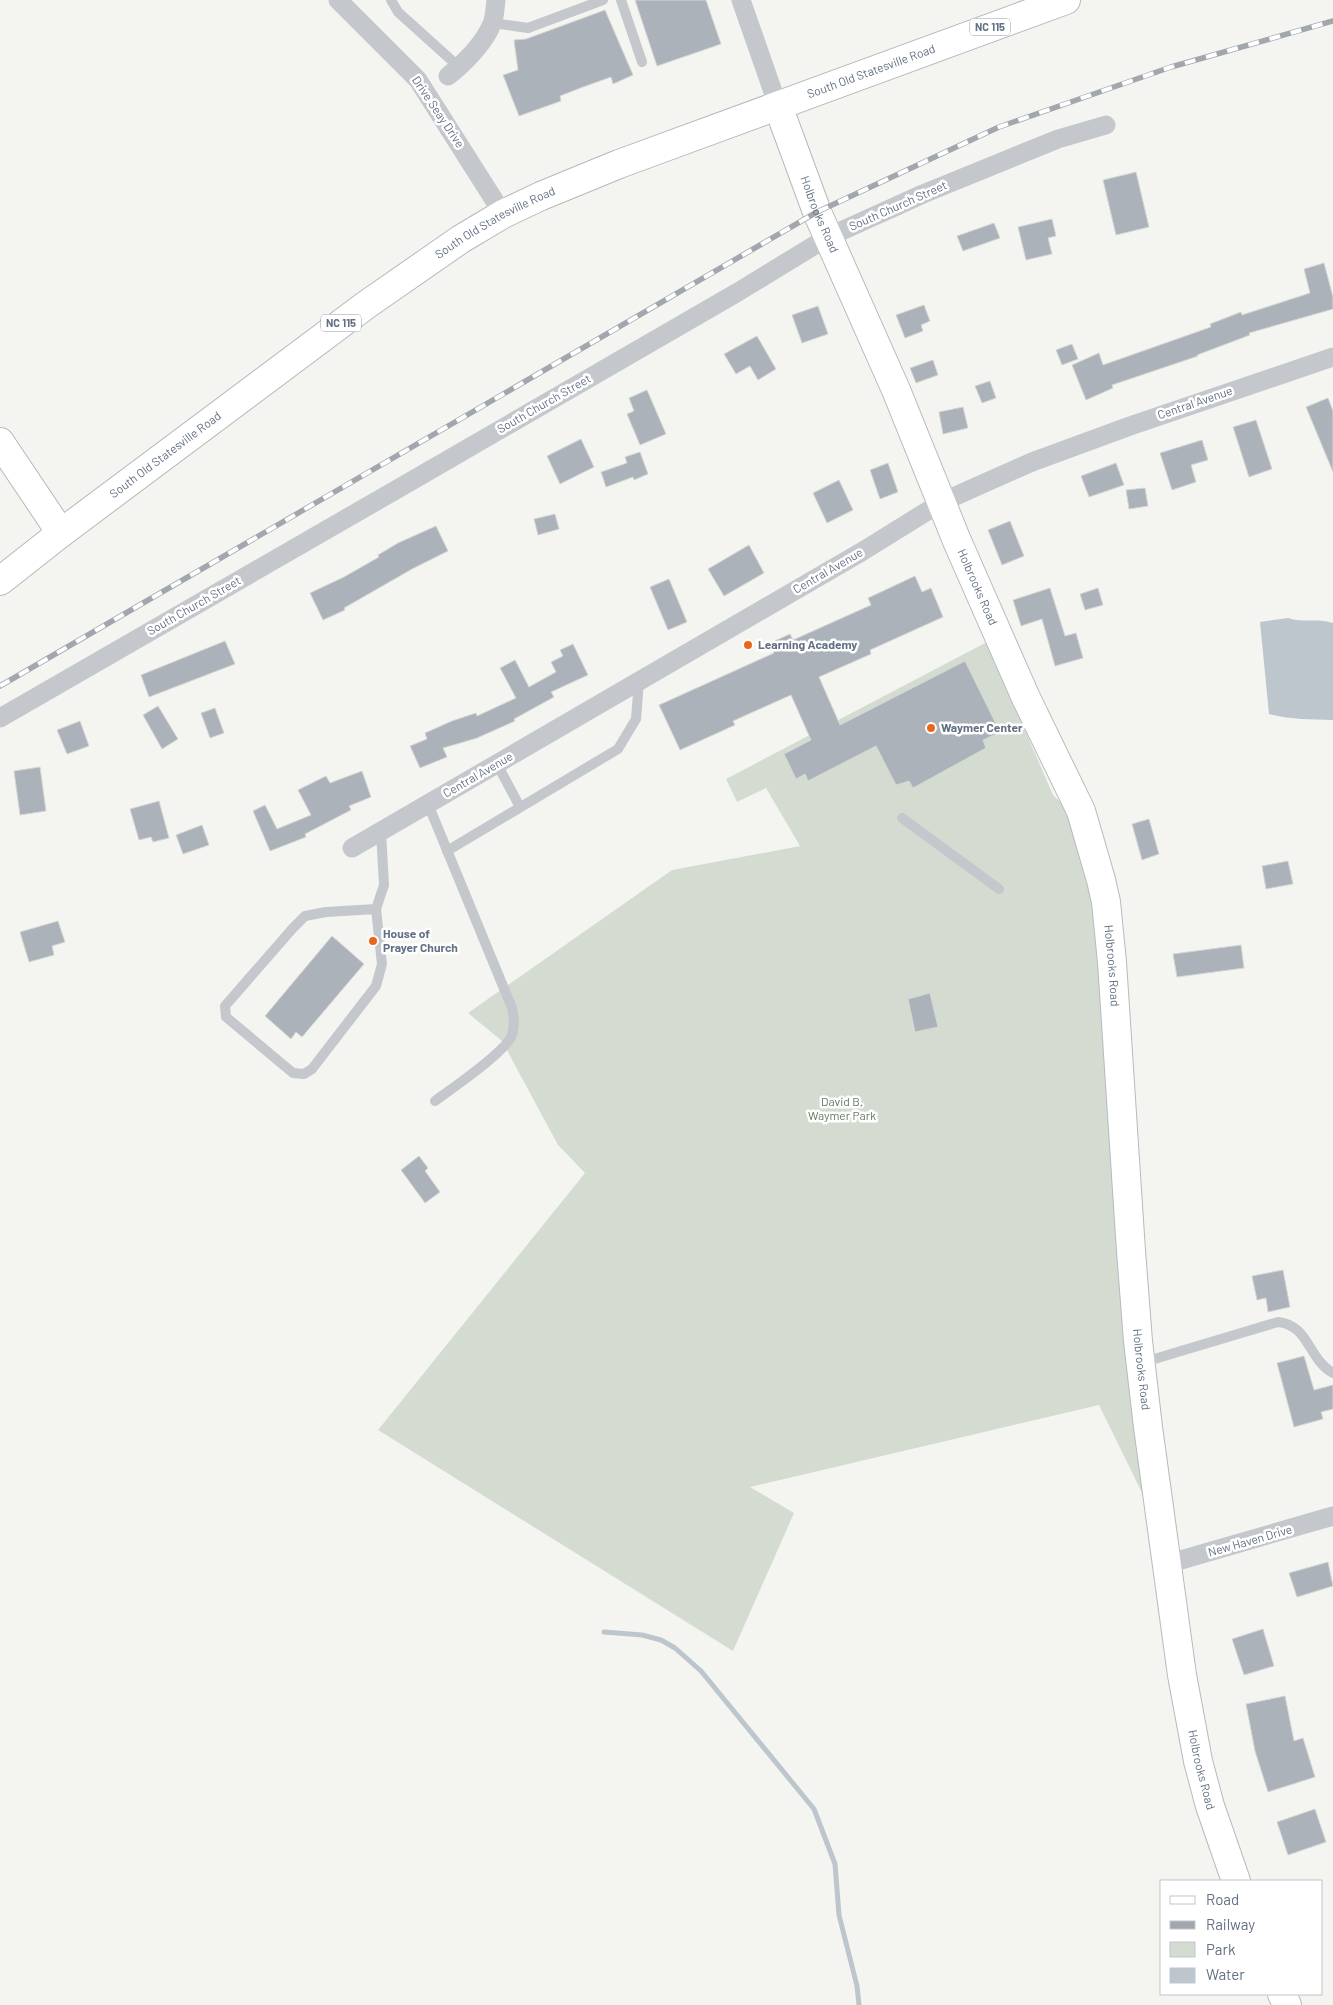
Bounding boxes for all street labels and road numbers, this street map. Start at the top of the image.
road number: NC 115 [970,18,1010,36]
street label: South Old Statesville Road [805,41,937,100]
street label: Drive Seay Drive [410,73,468,150]
street label: Holbrooks Road [798,174,842,255]
street label: South Church Street [847,177,949,233]
street label: South Old Statesville Road [432,183,557,261]
road number: NC 115 [321,314,361,332]
street label: South Church Street [494,371,593,436]
street label: Central Avenue [1155,383,1234,421]
street label: South Old Statesville Road [106,408,223,500]
street label: Central Avenue [790,545,865,596]
street label: Holbrooks Road [955,546,1001,627]
street label: South Church Street [144,573,243,638]
street label: Central Avenue [440,749,515,800]
street label: Holbrooks Road [1102,924,1123,1007]
street label: Holbrooks Road [1131,1328,1154,1411]
street label: New Haven Drive [1206,1521,1293,1559]
street label: Holbrooks Road [1186,1728,1219,1811]

